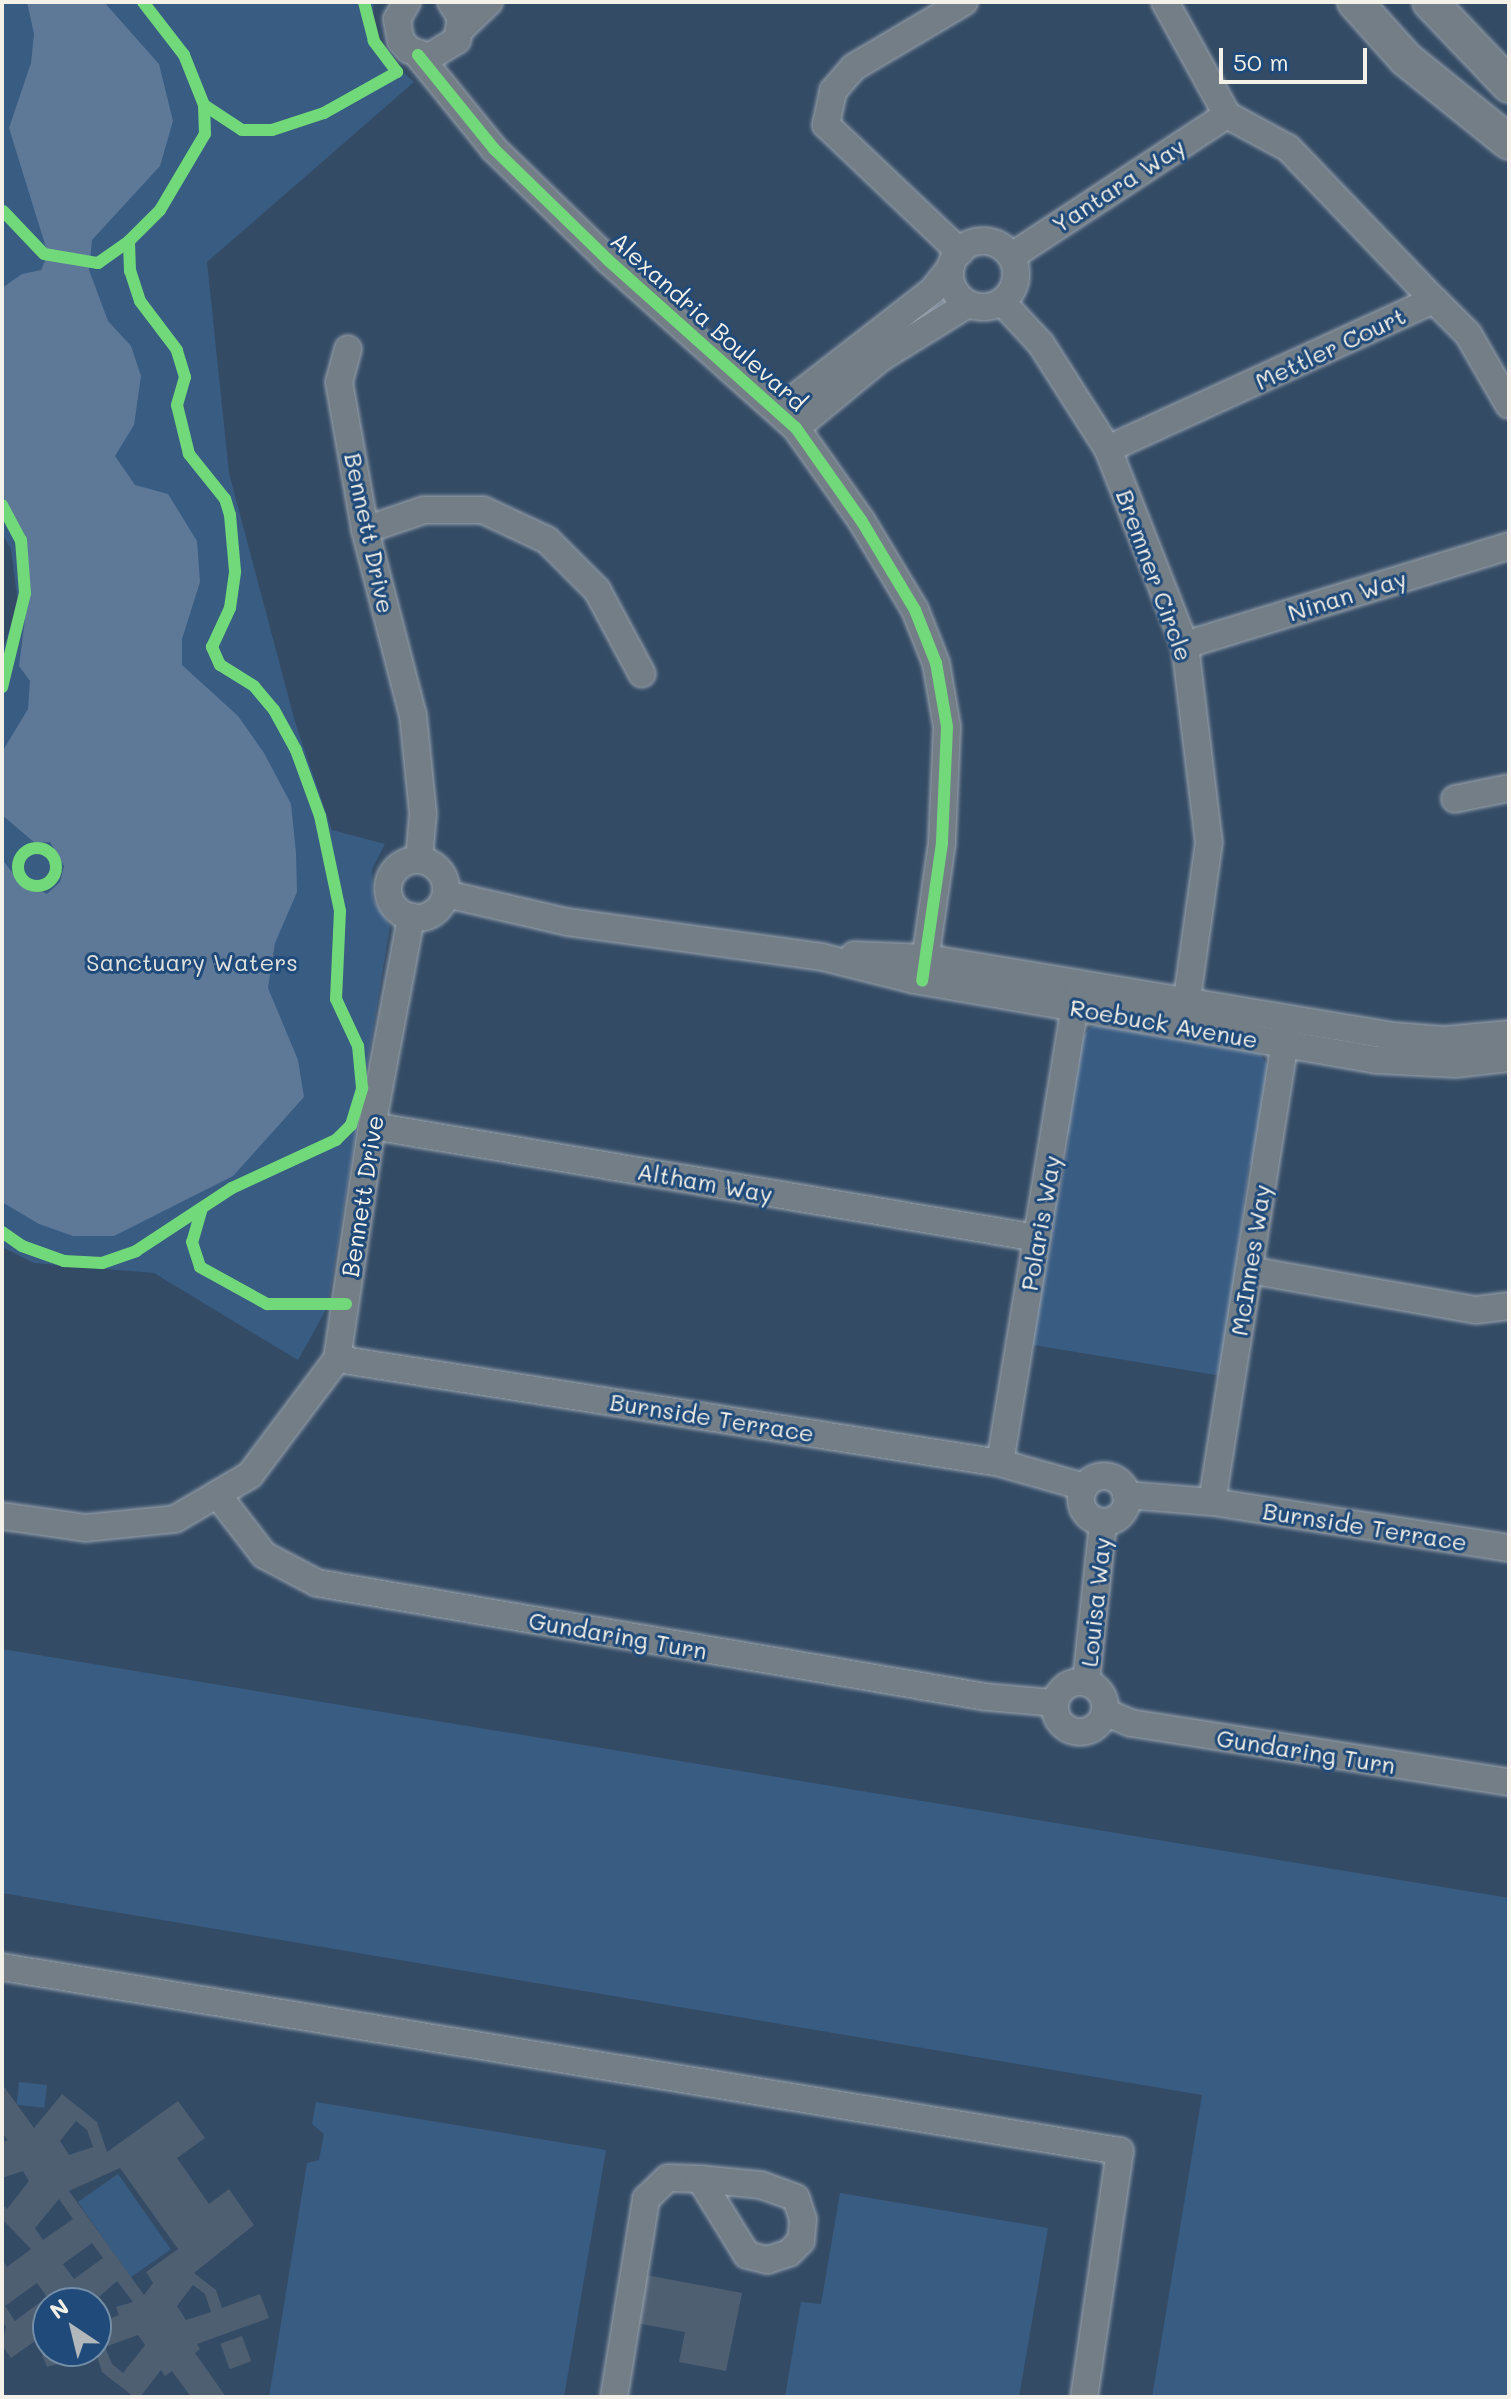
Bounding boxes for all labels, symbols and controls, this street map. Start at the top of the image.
scale bar [1223,32,1371,82]
text: 50 m [1233,46,1289,77]
street label: Yantara Way [1046,131,1190,239]
street label: Alexandria Boulevard [605,226,813,416]
street label: Mettler Court [1250,301,1410,395]
street label: Bennett Drive [339,450,401,616]
street label: Bremner Circle [1111,485,1199,665]
street label: Ninan Way [1284,563,1410,627]
park label: Sanctuary Waters [86,948,298,976]
street label: Roebuck Avenue [1068,992,1260,1054]
street label: Bennett Drive [335,1113,389,1279]
street label: Polaris Way [1014,1153,1066,1293]
street label: Altham Way [635,1156,775,1208]
street label: McInnes Way [1224,1182,1276,1338]
street label: Burnside Terrace [608,1387,816,1447]
street label: Burnside Terrace [1261,1496,1469,1556]
street label: Louisa Way [1074,1536,1116,1668]
street label: Gundaring Turn [527,1605,709,1665]
street label: Gundaring Turn [1215,1723,1397,1779]
north arrow [32,2287,112,2367]
text: N [44,2292,74,2325]

